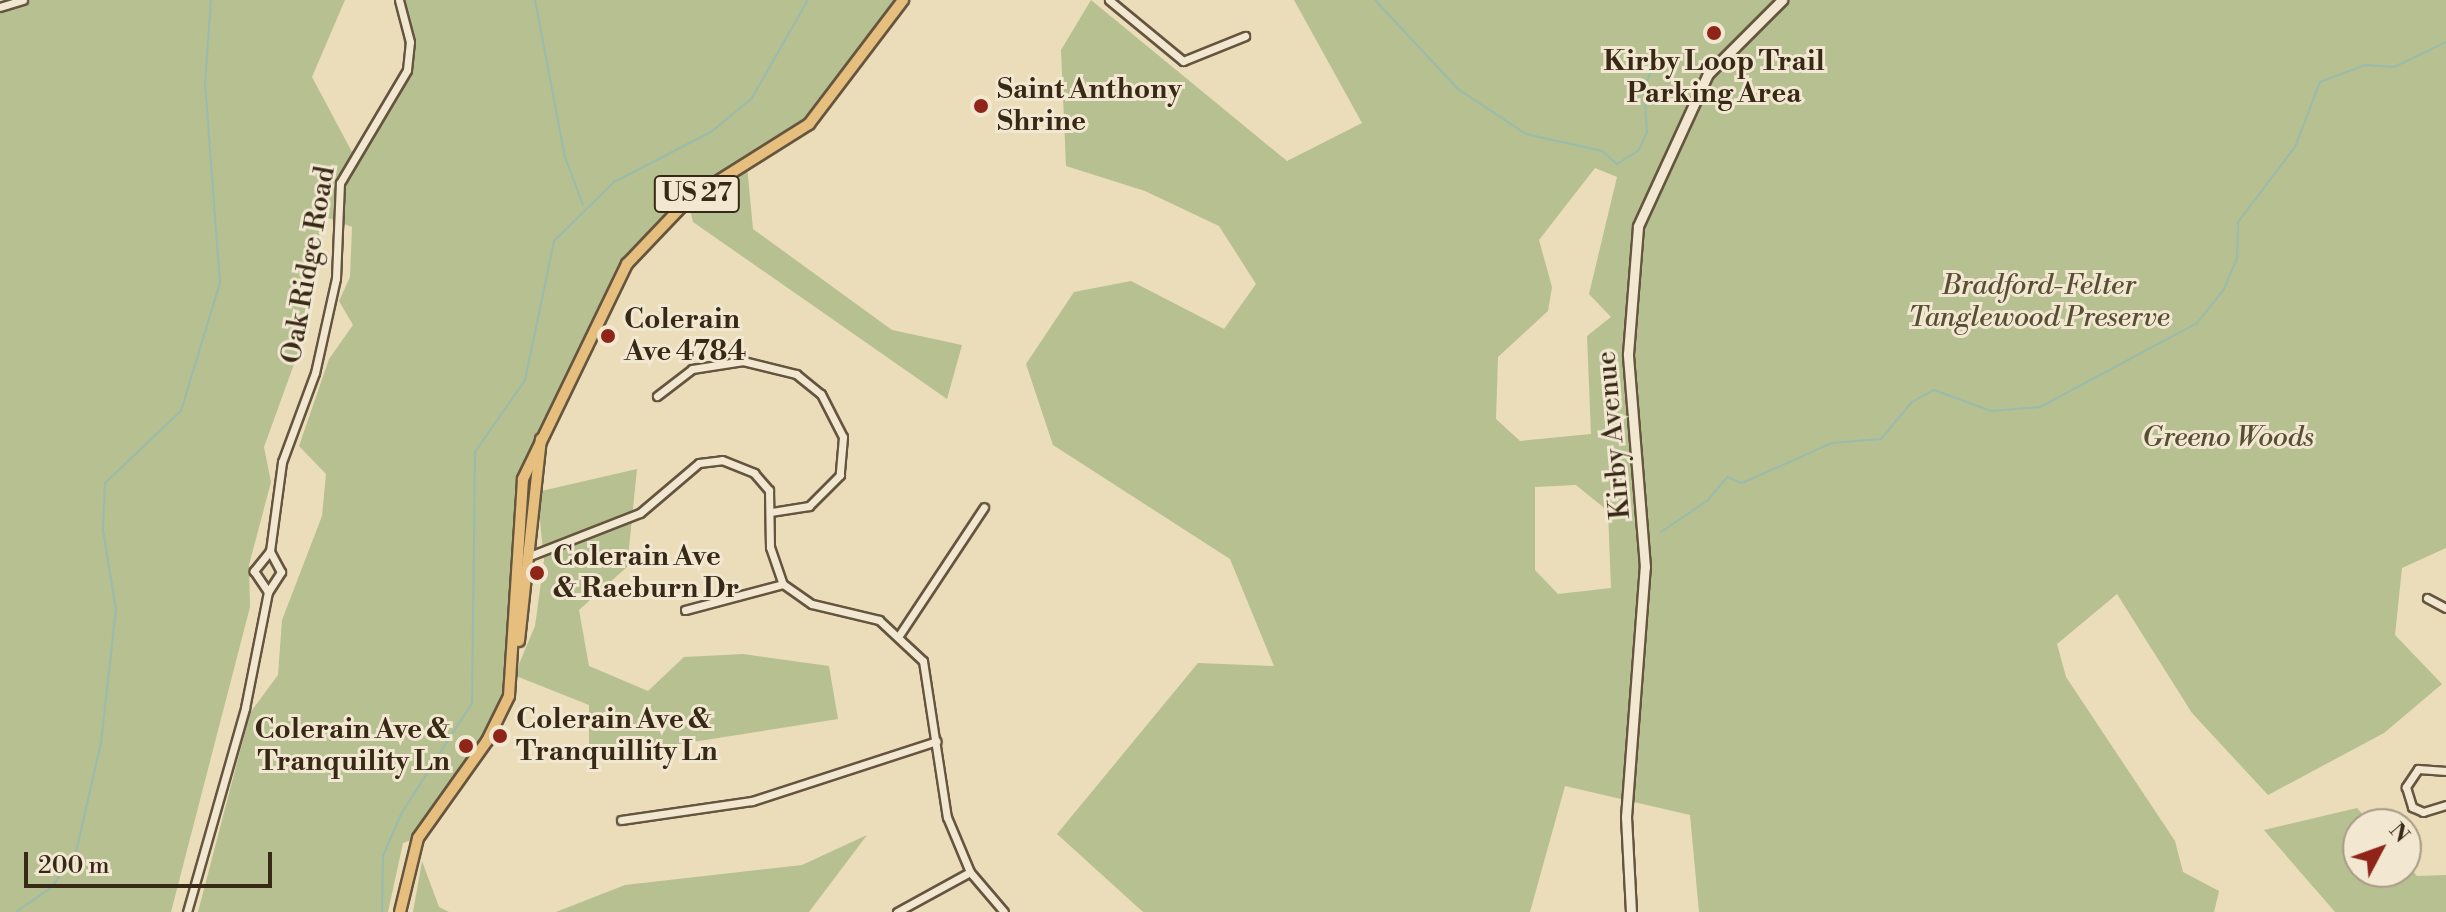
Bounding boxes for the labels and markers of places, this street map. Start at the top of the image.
marker: Kirby Loop Trail Parking Area [1705,24,1723,42]
place label: Kirby Loop Trail Parking Area [1603,45,1825,111]
place label: Saint Anthony Shrine [997,73,1182,139]
marker: Saint Anthony Shrine [972,97,990,115]
place label: Colerain Ave 4784 [624,303,746,369]
marker: Colerain Ave 4784 [599,327,617,345]
place label: Colerain Ave & Raeburn Dr [553,540,740,606]
marker: Colerain Ave & Raeburn Dr [528,564,546,582]
place label: Colerain Ave & Tranquillity Ln [516,703,718,769]
place label: Colerain Ave & Tranquility Ln [254,713,450,779]
marker: Colerain Ave & Tranquillity Ln [491,727,509,745]
marker: Colerain Ave & Tranquility Ln [457,737,475,755]

